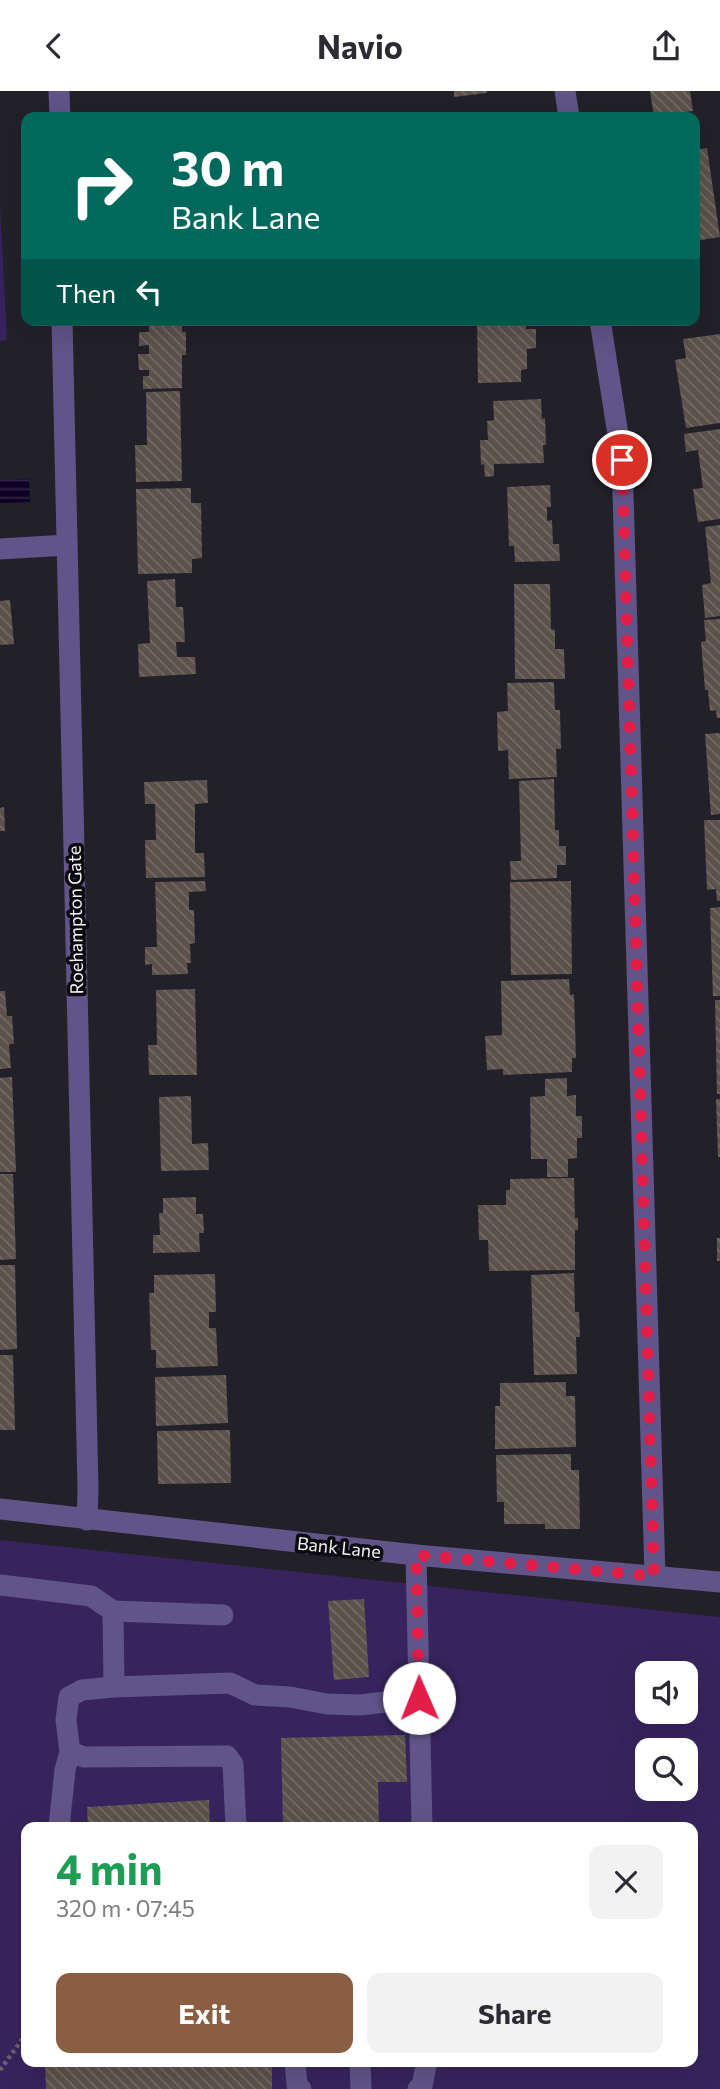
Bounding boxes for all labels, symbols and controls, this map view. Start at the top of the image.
text: Navio [317,26,403,66]
icon: back [35,27,73,65]
icon: share [647,27,685,65]
text: 30 m [171,136,284,196]
icon: right [56,140,147,231]
text: Bank Lane [171,196,320,236]
icon: left [130,273,168,311]
text: Then [56,277,116,308]
pin [592,430,652,490]
icon: arrive [603,441,641,479]
street label: Roehampton Gate [63,845,87,995]
street label: Bank Lane [296,1532,382,1562]
position arrow [382,1661,456,1735]
map controls [635,1661,698,1801]
button: sound [635,1661,698,1724]
button: search [635,1738,698,1801]
text: 4 min [56,1842,162,1894]
button: close [589,1845,663,1919]
text: 320 m · 07:45 [56,1894,195,1922]
button: Exit [56,1973,353,2053]
button: Share [367,1973,663,2053]

